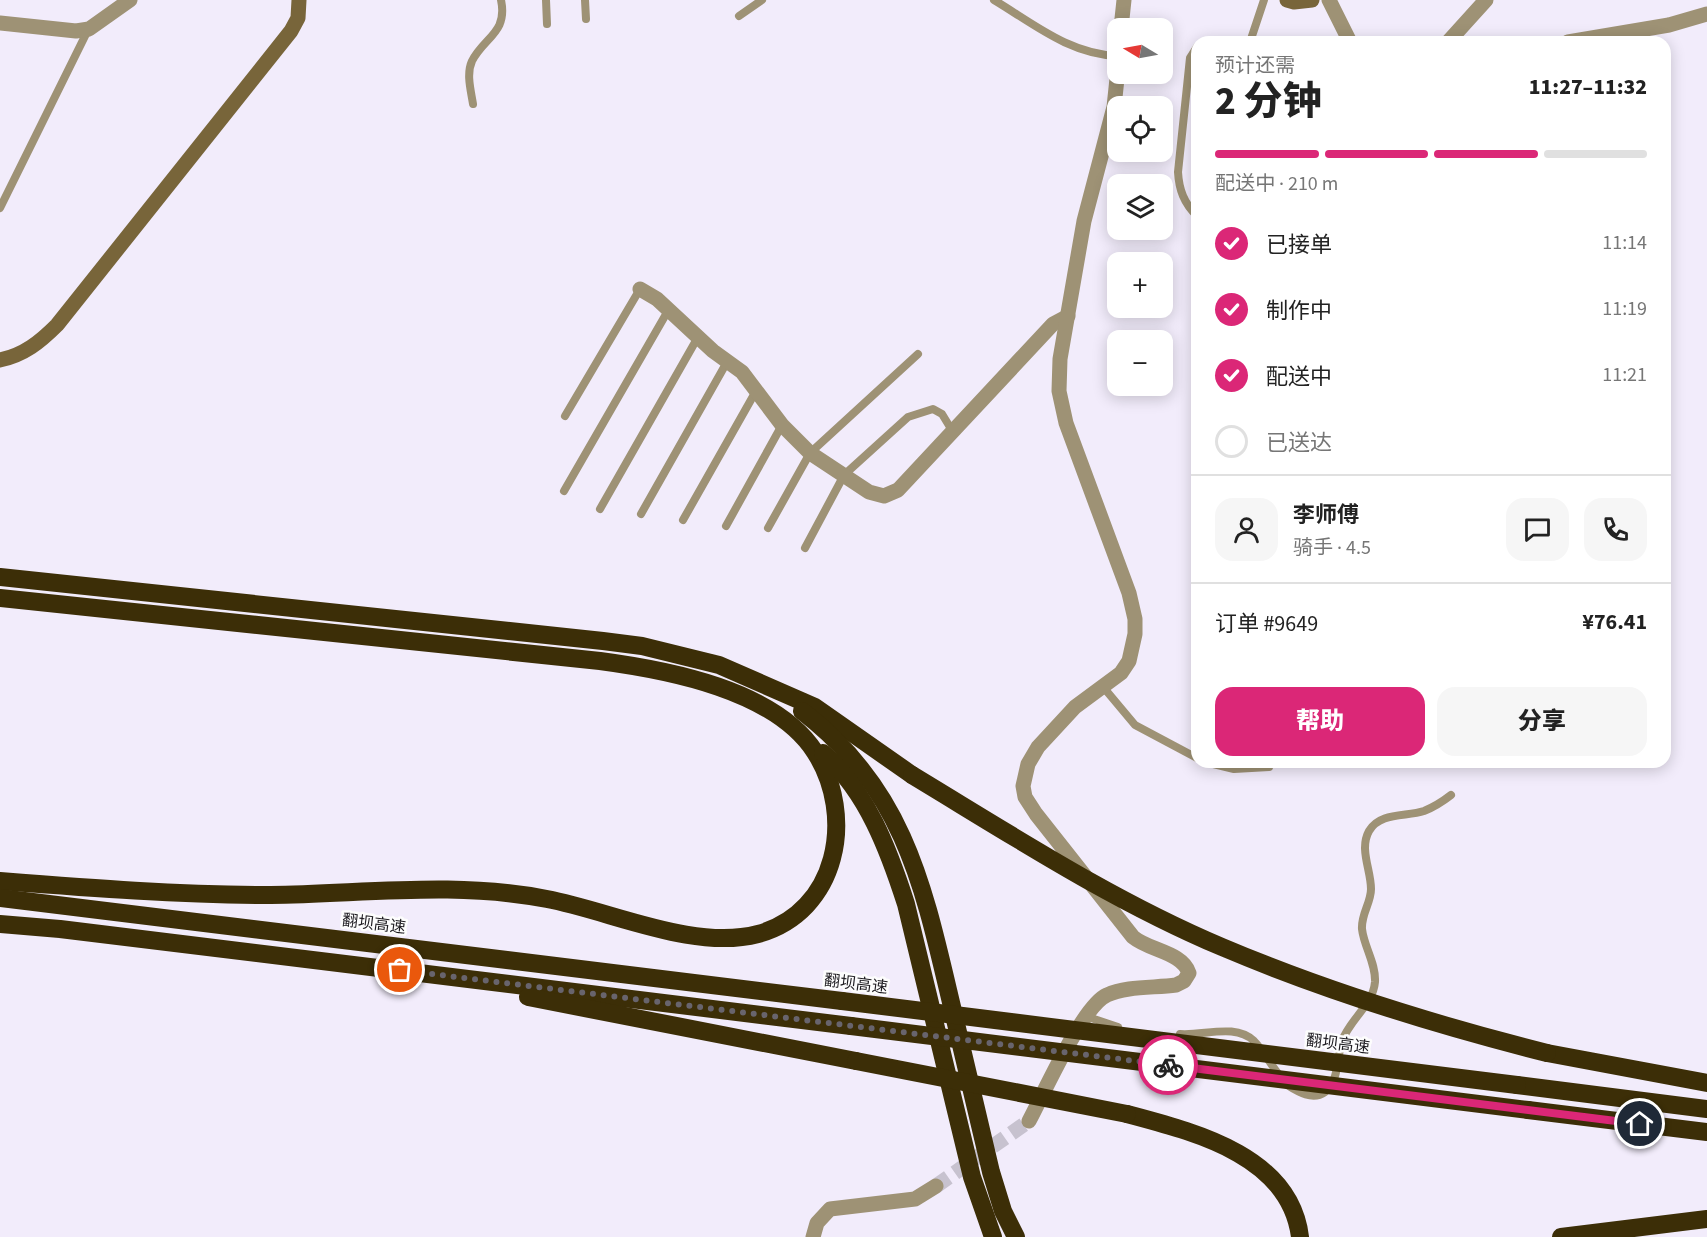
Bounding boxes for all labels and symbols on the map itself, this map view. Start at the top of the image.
north arrow [1107,18,1173,84]
street label: 翻坝高速 [341,909,407,939]
pin [374,944,425,995]
street label: 翻坝高速 [823,969,889,999]
street label: 翻坝高速 [1305,1029,1371,1059]
courier [1138,1035,1198,1095]
pin [1614,1098,1665,1149]

